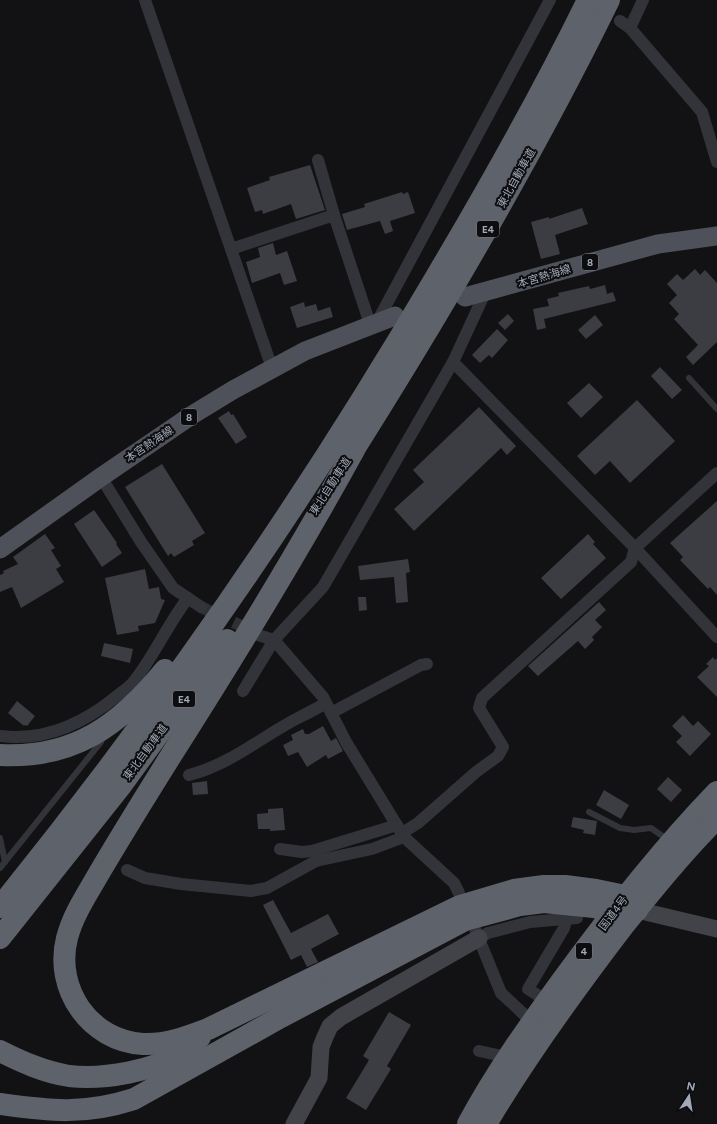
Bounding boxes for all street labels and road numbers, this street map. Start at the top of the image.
street label: 東北自動車道 [495,146,538,210]
road number: E4 [477,221,499,237]
road number: 8 [582,254,598,270]
street label: 本宮熱海線 [516,262,572,291]
road number: 8 [181,409,197,425]
street label: 本宮熱海線 [123,424,176,465]
street label: 東北自動車道 [307,455,354,517]
road number: E4 [173,691,195,707]
street label: 東北自動車道 [121,722,170,783]
street label: 国道4号 [596,893,631,933]
road number: 4 [576,943,592,959]

